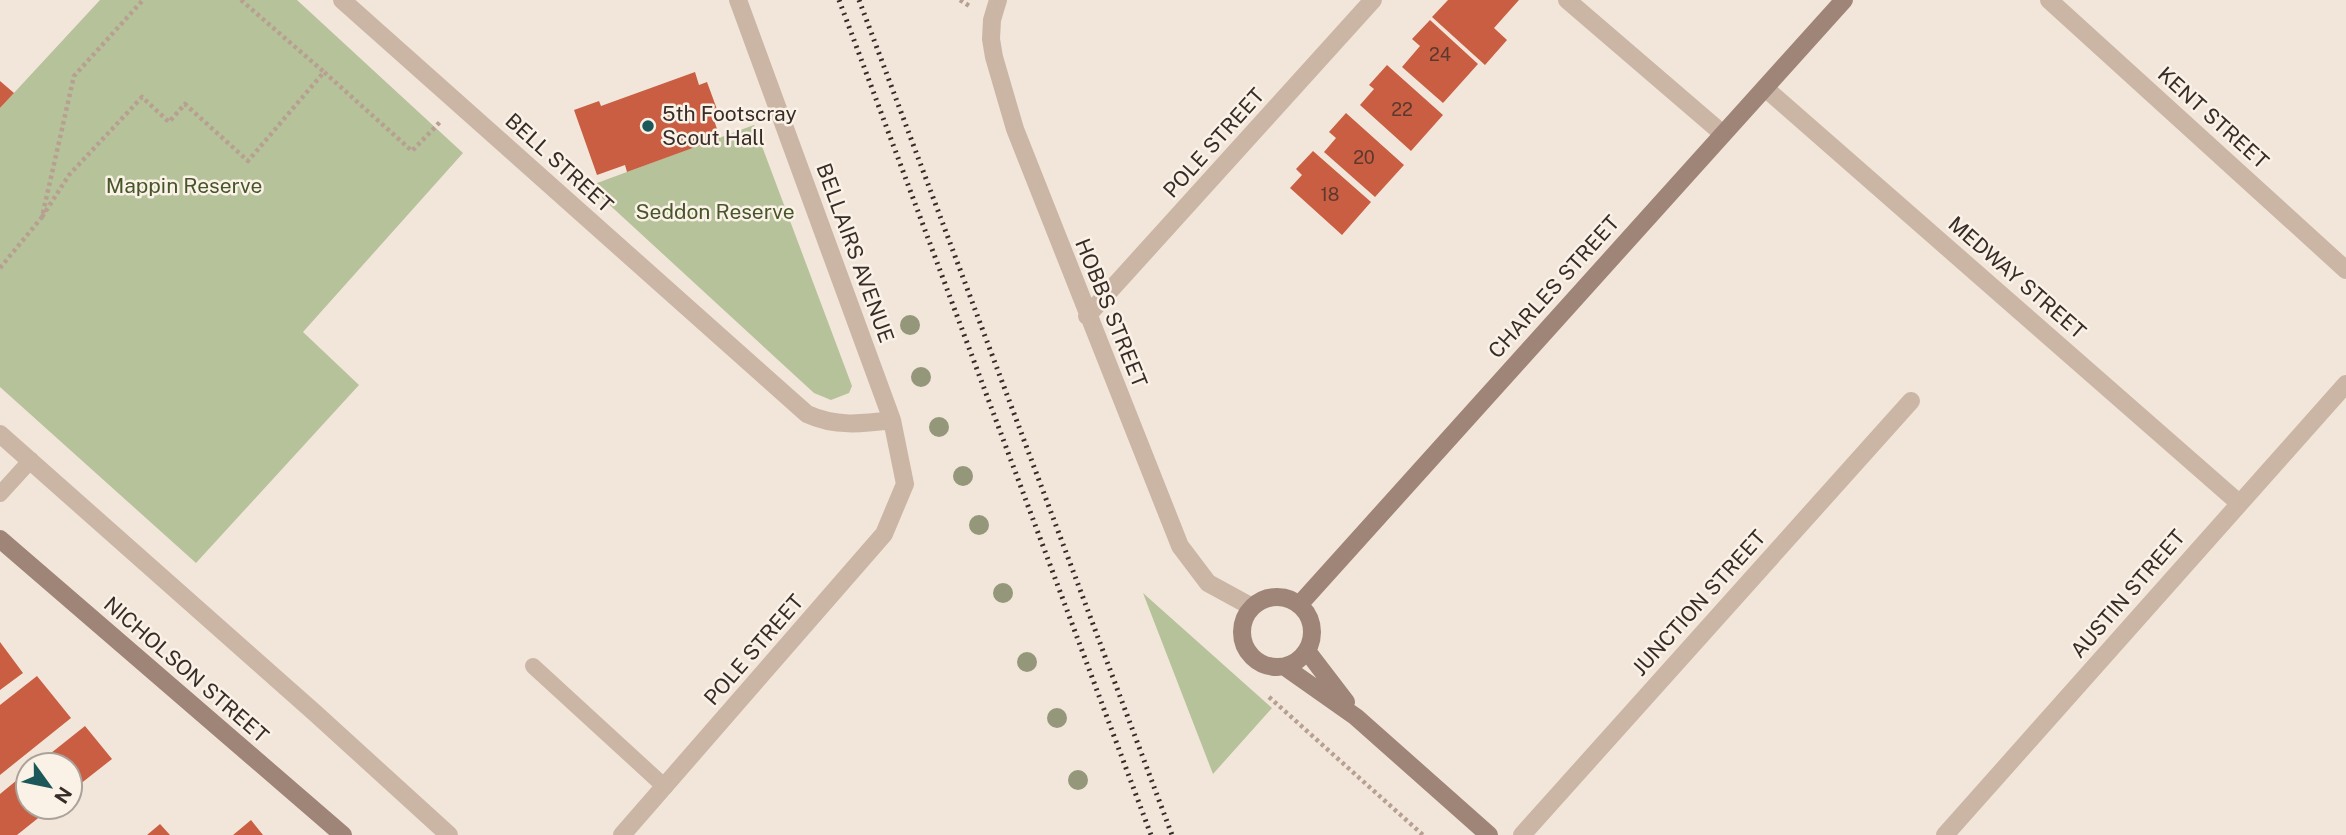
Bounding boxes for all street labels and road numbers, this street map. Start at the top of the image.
street label: KENT STREET [2153,61,2274,174]
street label: POLE STREET [1158,83,1269,203]
street label: BELL STREET [500,108,618,217]
street label: BELLAIRS AVENUE [811,160,900,346]
street label: CHARLES STREET [1483,210,1624,363]
street label: MEDWAY STREET [1944,211,2091,344]
street label: HOBBS STREET [1070,235,1153,391]
street label: JUNCTION STREET [1627,525,1770,680]
street label: AUSTIN STREET [2065,525,2190,663]
street label: POLE STREET [699,589,808,710]
street label: NICHOLSON STREET [99,591,274,748]

